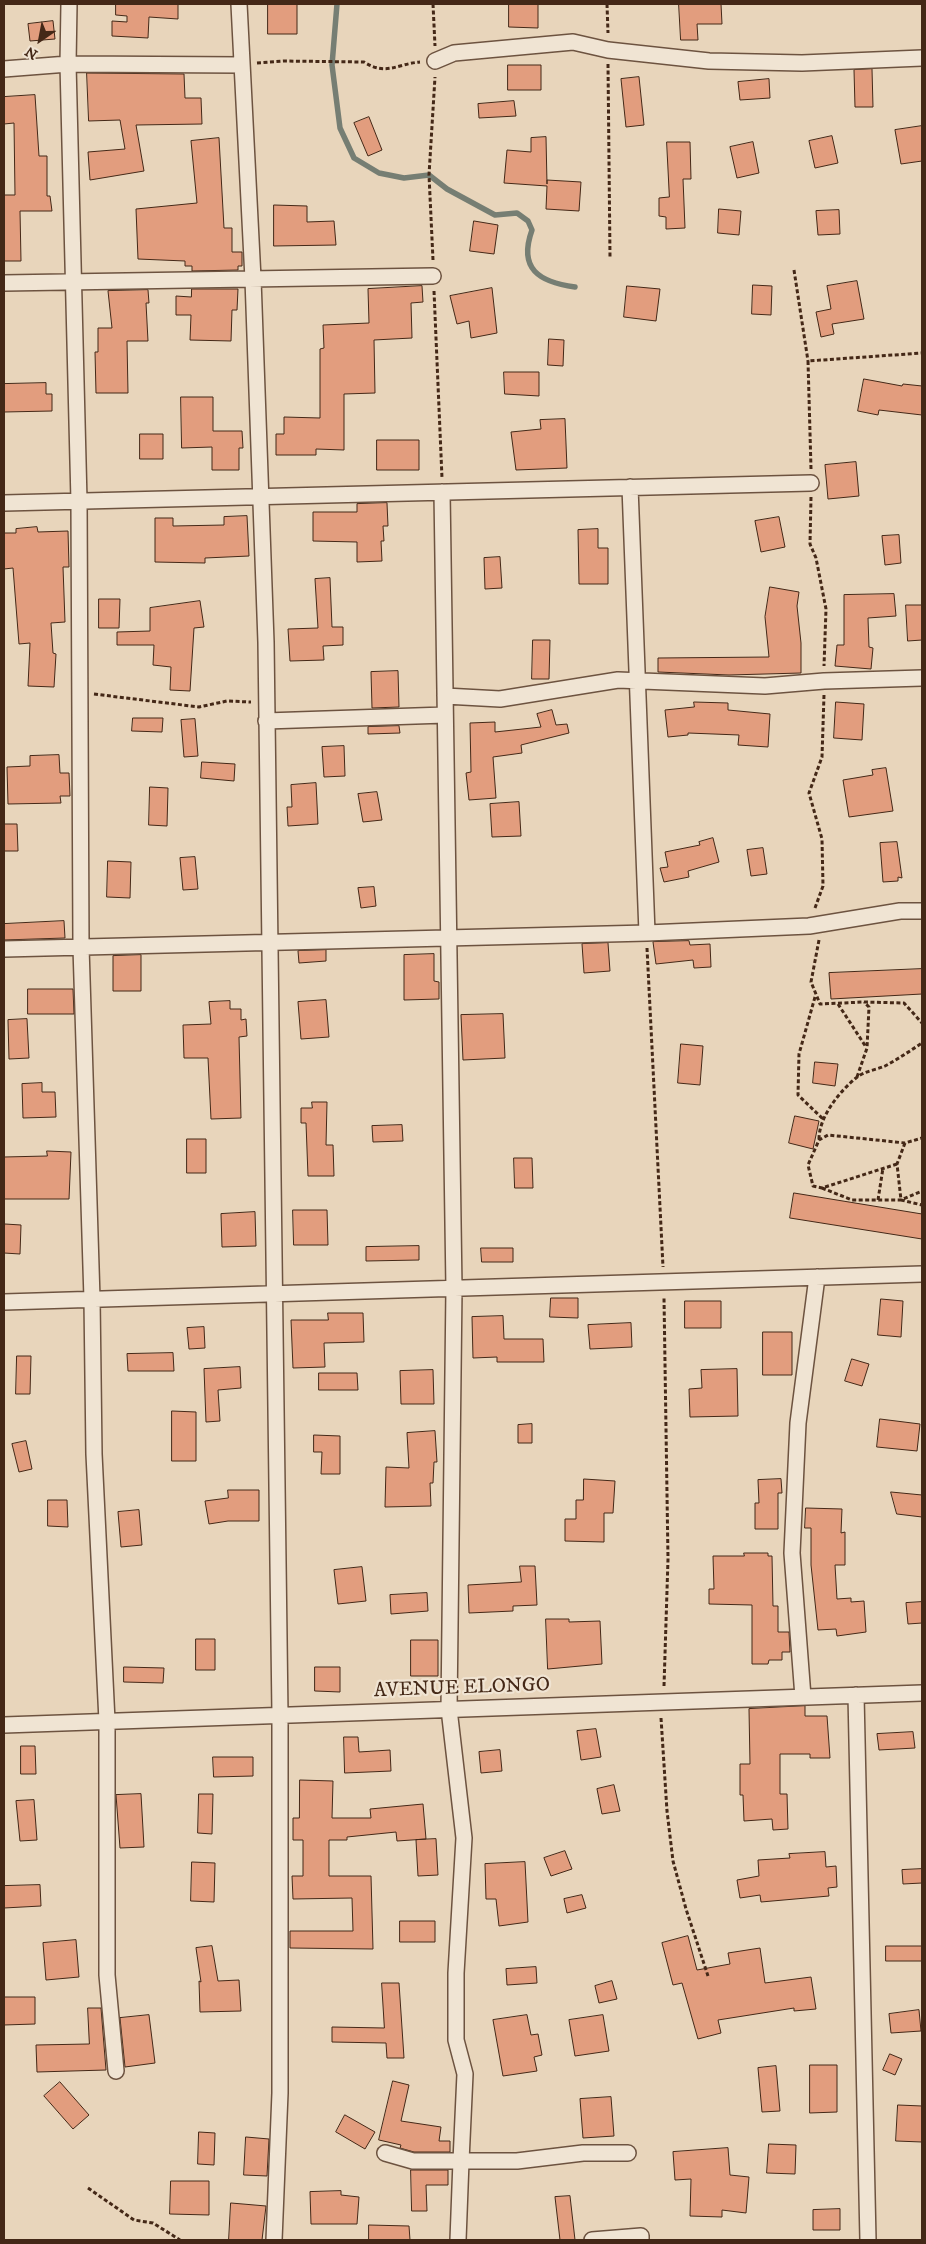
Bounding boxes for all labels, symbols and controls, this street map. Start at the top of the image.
north arrow [15,15,65,65]
text: N [22,42,42,63]
street label: AVENUE ELONGO [374,1674,550,1704]

